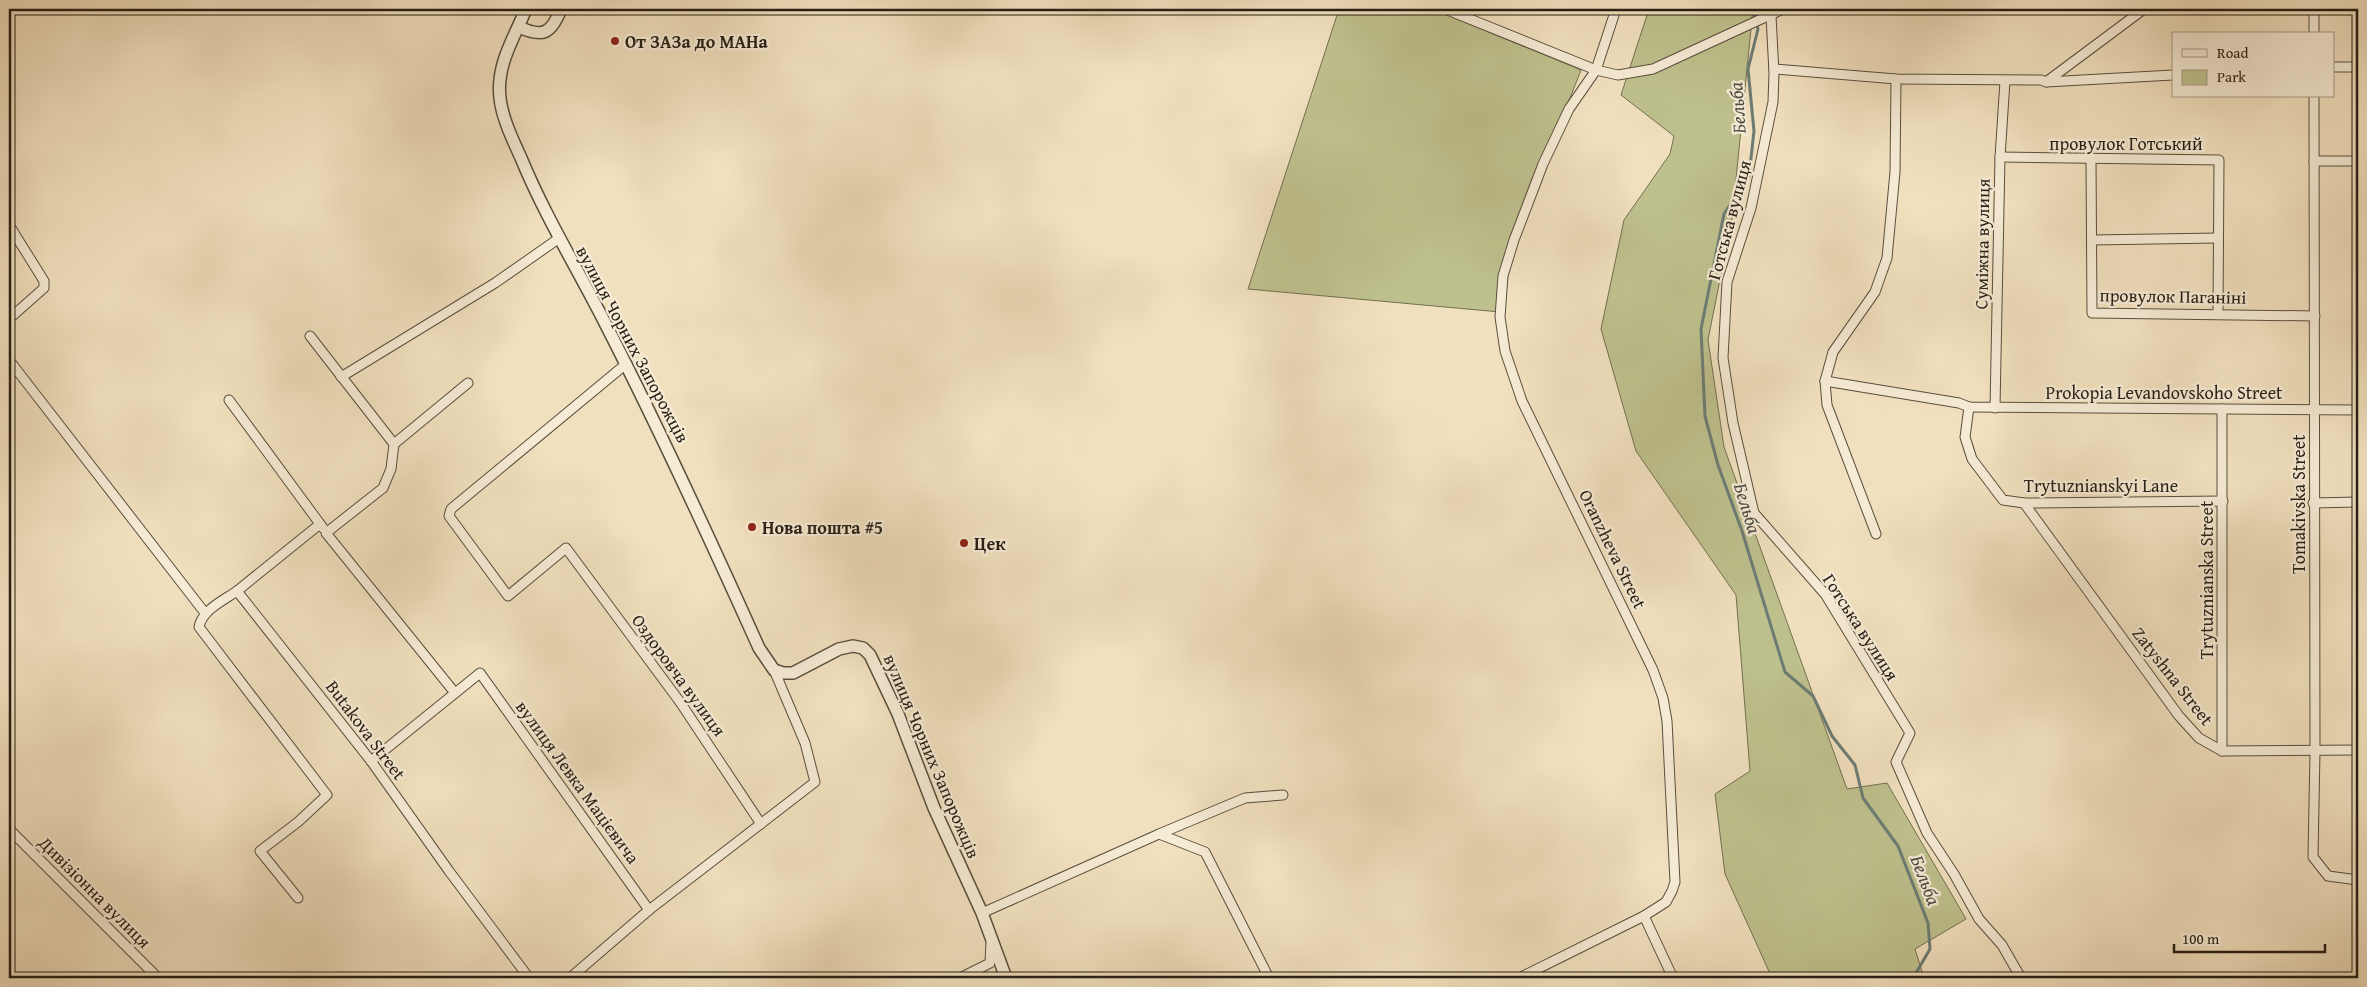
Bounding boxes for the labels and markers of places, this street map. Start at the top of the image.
place label: От ЗАЗа до МАНа [625,28,768,55]
marker: От ЗАЗа до МАНа [609,35,621,47]
place label: Нова пошта #5 [762,514,883,541]
marker: Нова пошта #5 [746,521,758,533]
place label: Цек [974,530,1006,557]
marker: Цек [958,537,970,549]

